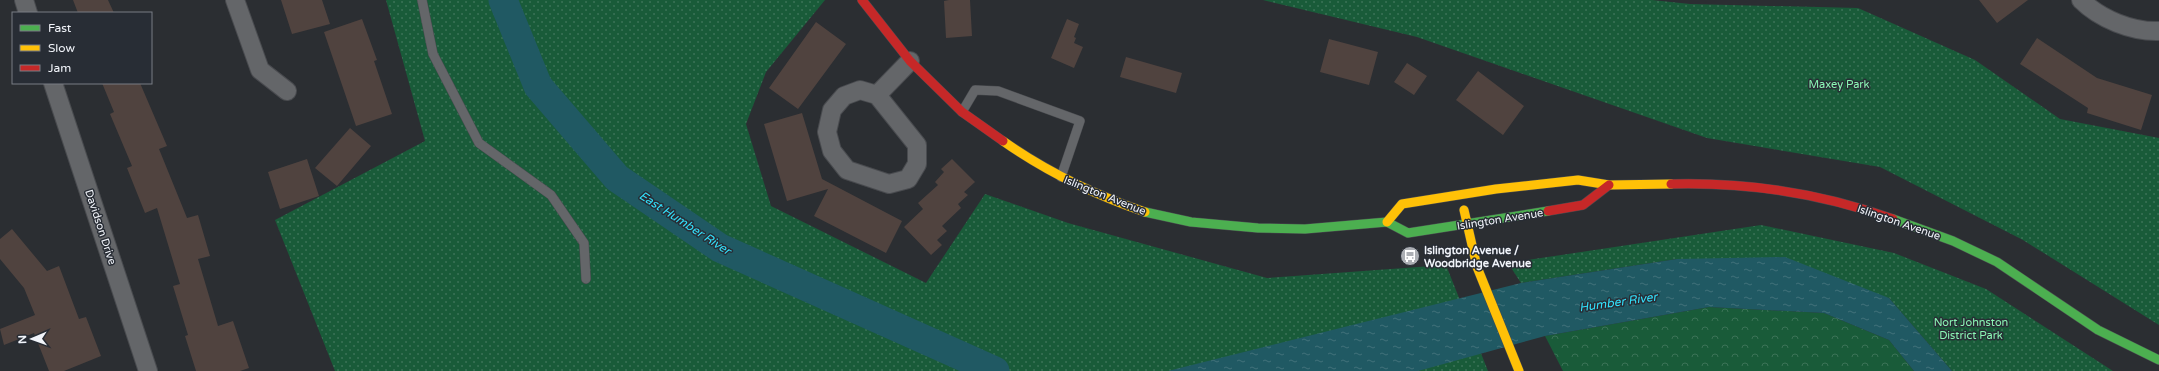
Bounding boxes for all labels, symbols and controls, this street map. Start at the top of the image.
legend [12,12,152,84]
text: Fast [48,21,72,35]
text: Slow [48,41,75,55]
text: Jam [48,61,71,75]
park label: Maxey Park [1808,78,1870,91]
street label: Islington Avenue [1062,173,1148,218]
street label: Davidson Drive [82,188,119,266]
water label: East Humber River [637,188,735,259]
street label: Islington Avenue [1856,202,1942,243]
street label: Islington Avenue [1456,206,1544,233]
place label: Islington Avenue / Woodbridge Avenue [1424,244,1532,271]
bus stop icon: Islington Avenue / Woodbridge Avenue [1399,245,1421,267]
water label: Humber River [1578,289,1659,314]
park label: Nort Johnston District Park [1934,316,2008,342]
north arrow [12,319,52,359]
text: N [16,335,29,344]

